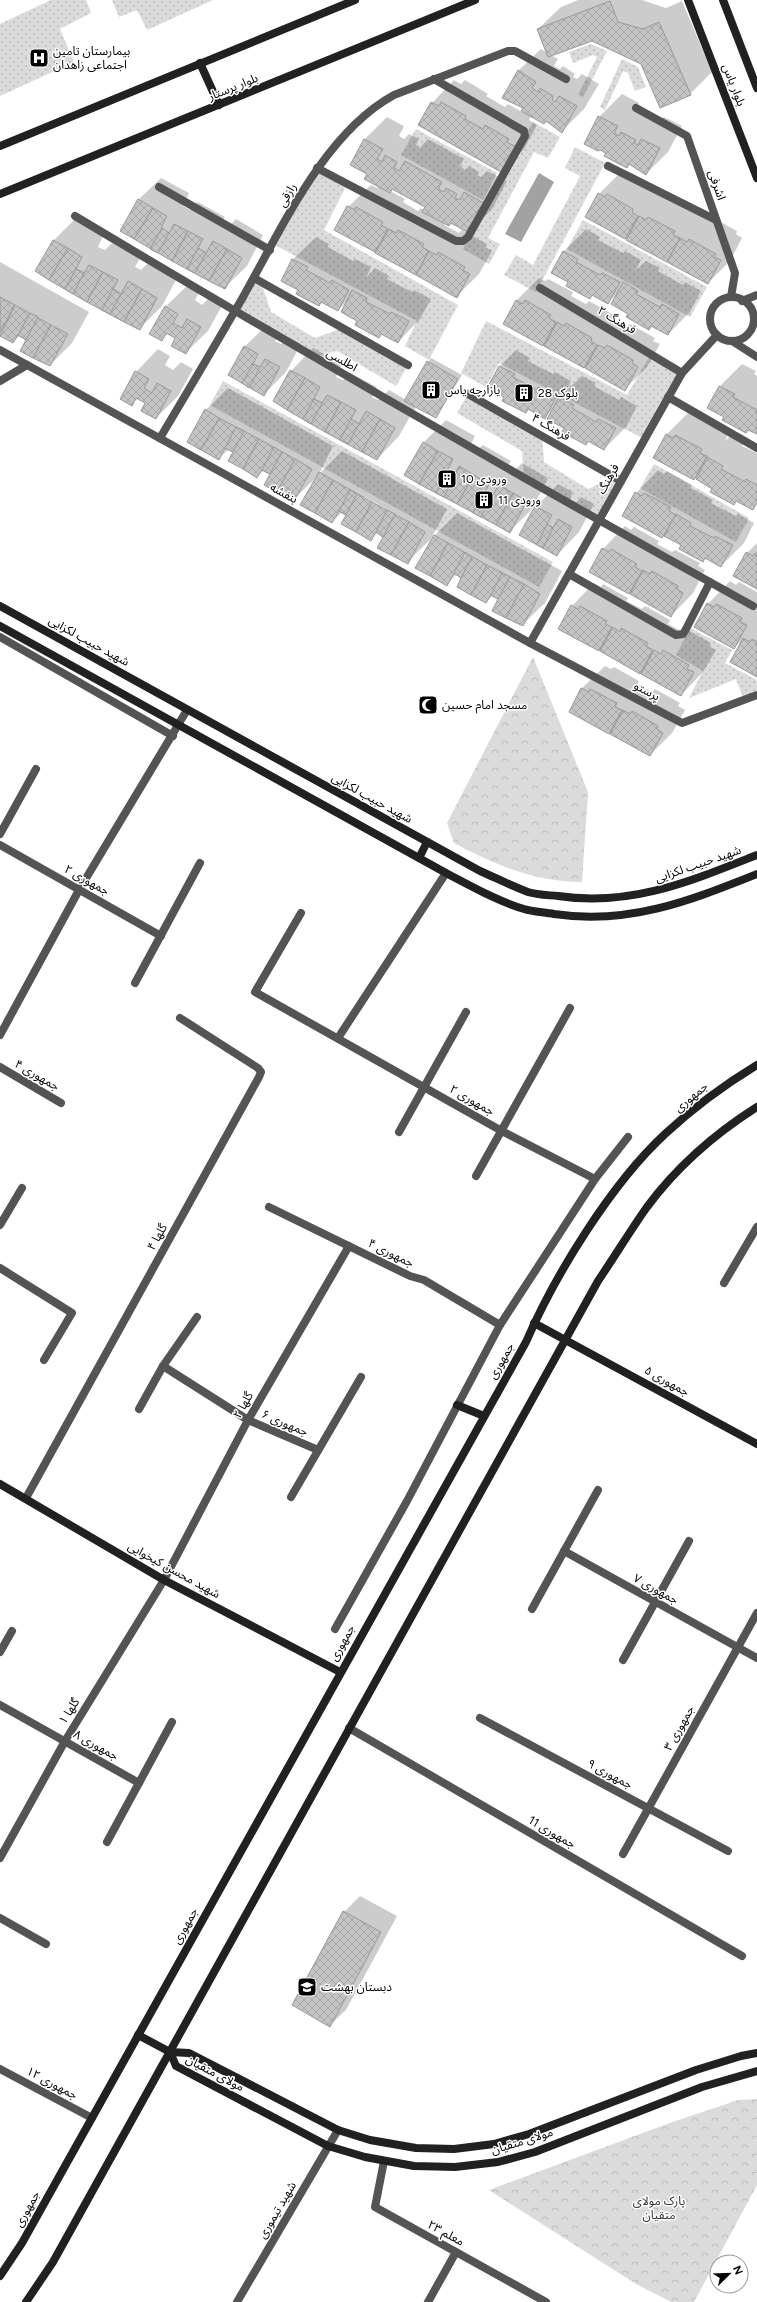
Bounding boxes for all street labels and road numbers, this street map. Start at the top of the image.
street label: بلوار یاس [719,62,748,108]
street label: بلوار پرستار [205,71,260,105]
street label: اشرفی [705,168,729,202]
street label: رازقی [275,181,299,209]
street label: فرهنگ ۲ [595,303,639,337]
street label: اطلسی [324,346,360,375]
street label: فرهنگ ۴ [529,410,573,444]
street label: فرهنگ [594,461,622,497]
street label: بنفشه [268,480,300,506]
street label: شهید حبیب لکزایی [46,613,132,669]
street label: پرستو [631,678,662,705]
street label: شهید حبیب لکزایی [329,770,415,826]
street label: شهید حبیب لکزایی [653,843,743,886]
street label: جمهوری ۲ [62,862,112,898]
street label: جمهوری ۴ [12,1057,62,1093]
street label: جمهوری [671,1079,711,1115]
street label: جمهوری ۲ [447,1082,497,1118]
street label: گلها ۴ [144,1220,170,1253]
street label: جمهوری ۴ [366,1236,416,1270]
street label: جمهوری [485,1340,517,1382]
street label: جمهوری ۵ [642,1363,692,1399]
street label: گلها ۲ [230,1388,256,1421]
street label: جمهوری ۶ [260,1407,310,1439]
street label: شهید محسن کیخوایی [125,1539,223,1601]
street label: جمهوری ۷ [631,1571,681,1607]
street label: جمهوری [326,1622,358,1664]
street label: گلها ۱ [56,1695,83,1727]
street label: جمهوری ۳ [661,1703,697,1753]
street label: جمهوری ۸ [71,1727,121,1763]
street label: جمهوری ۹ [585,1756,635,1792]
street label: جمهوری 11 [526,1813,578,1851]
street label: جمهوری [169,1905,201,1947]
street label: مولای متقیان [183,2052,247,2094]
street label: جمهوری ۱۲ [24,2064,80,2102]
street label: مولای متقیان [489,2125,555,2157]
street label: شهید تیموری [255,2179,299,2241]
street label: جمهوری [11,2188,43,2230]
street label: معلم ۲۳ [424,2217,467,2250]

